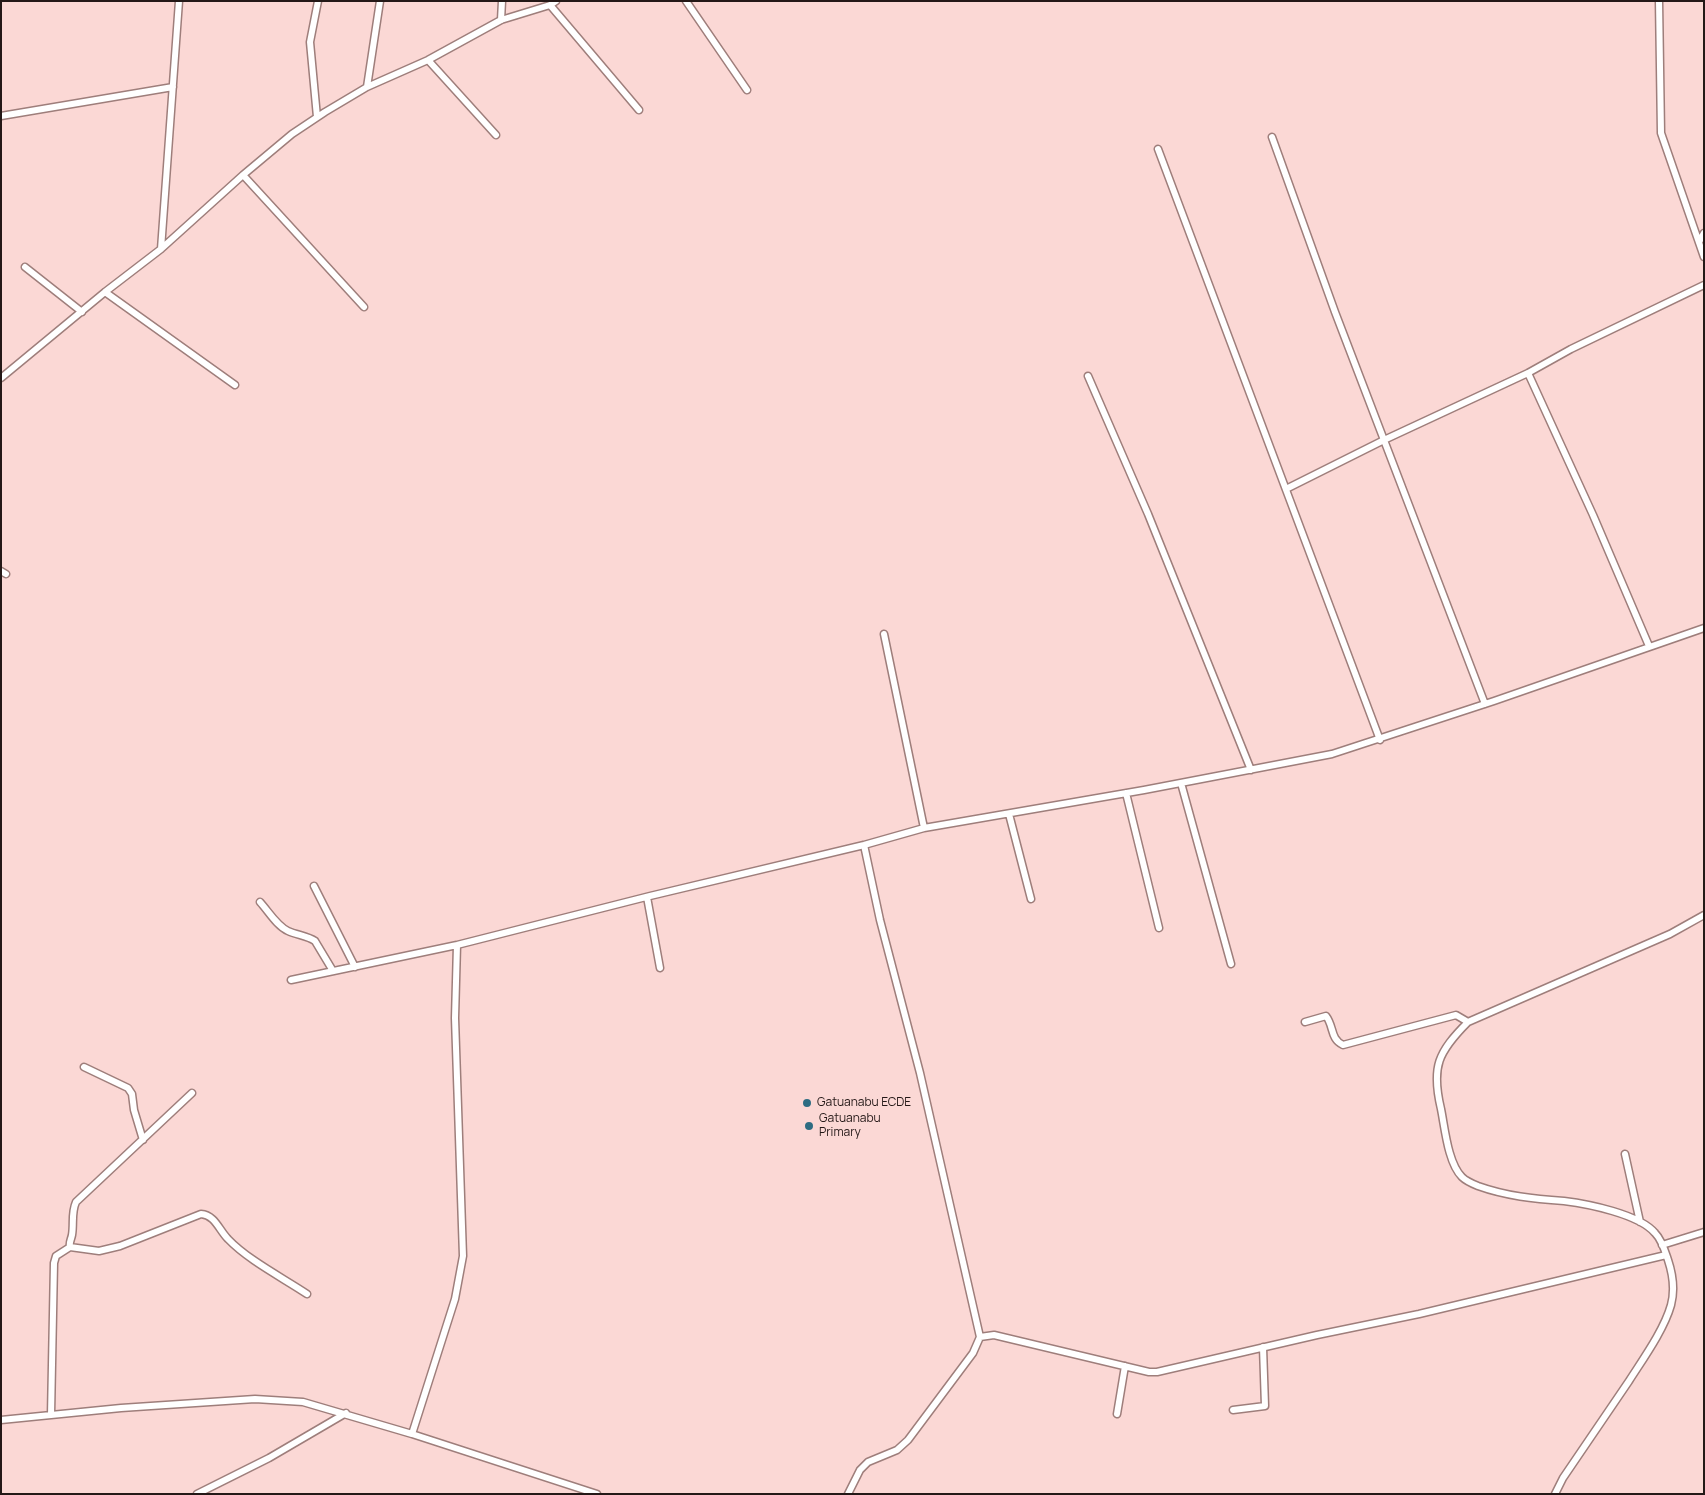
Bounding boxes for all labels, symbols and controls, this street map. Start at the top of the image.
place label: Gatuanabu ECDE [817,1096,911,1110]
marker: Gatuanabu ECDE [801,1097,813,1109]
place label: Gatuanabu Primary [819,1112,881,1140]
marker: Gatuanabu Primary [803,1120,815,1132]

